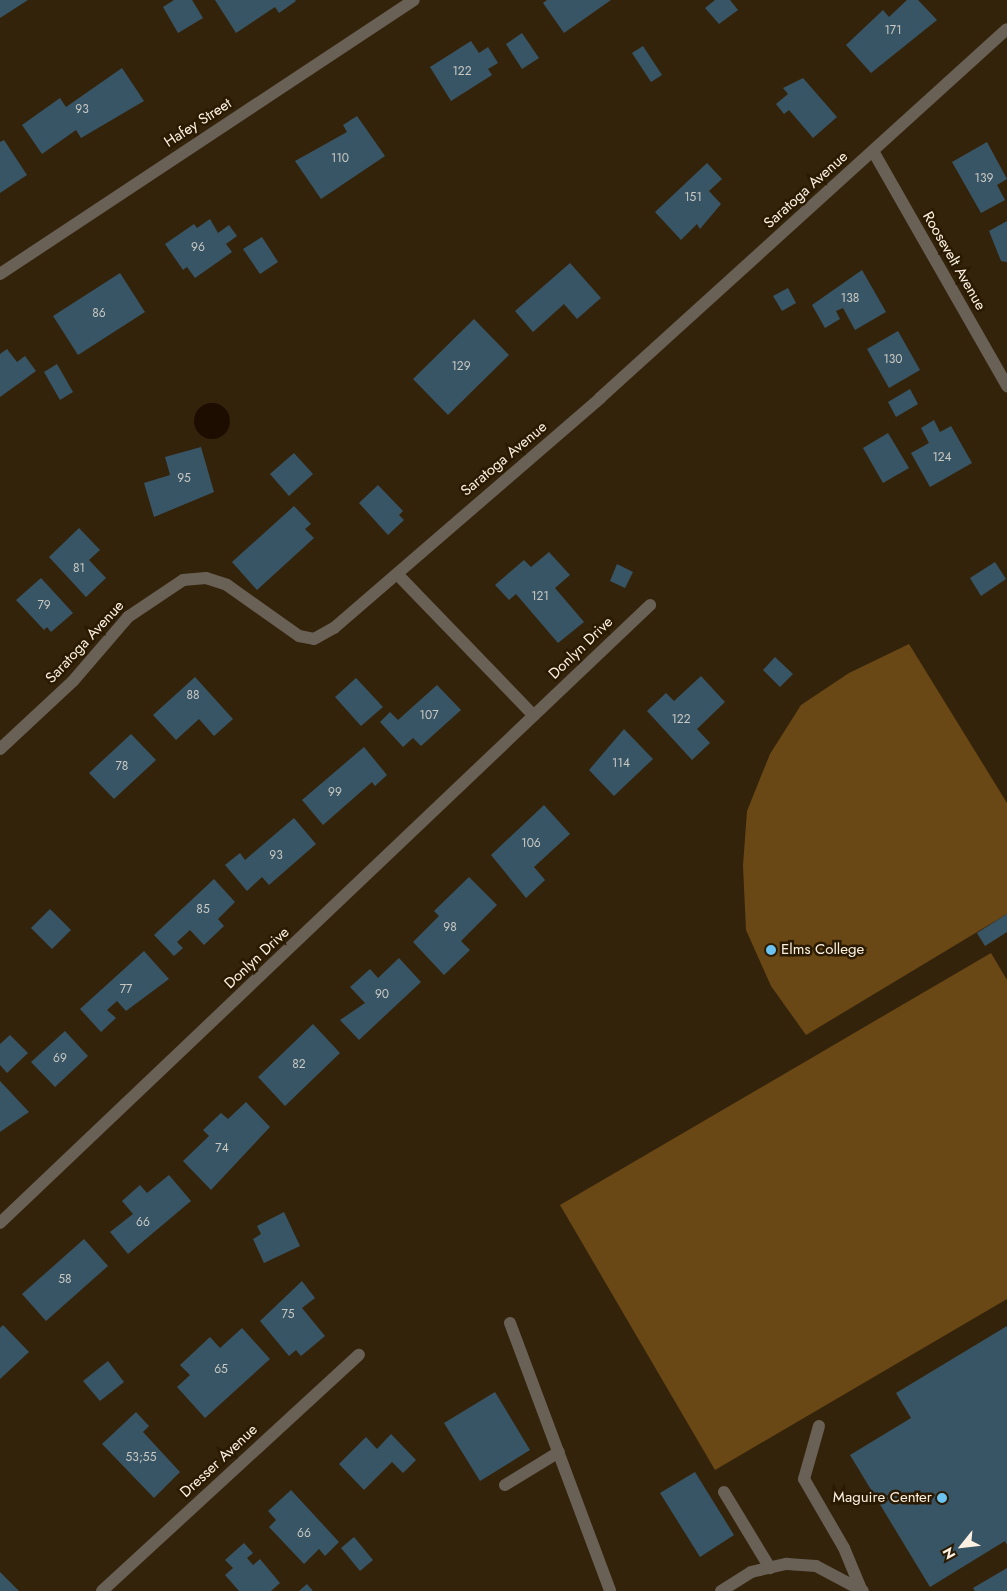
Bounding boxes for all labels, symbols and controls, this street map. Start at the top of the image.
house number: 171 [884,24,902,38]
house number: 122 [452,65,472,79]
street label: Hafey Street [161,95,235,151]
house number: 93 [75,103,89,117]
street label: Saratoga Avenue [760,148,852,232]
house number: 110 [331,152,349,166]
house number: 139 [975,172,993,186]
house number: 151 [684,191,702,205]
street label: Roosevelt Avenue [919,209,989,313]
house number: 96 [191,241,205,255]
house number: 138 [841,292,859,306]
house number: 86 [92,307,106,321]
house number: 130 [883,353,903,367]
house number: 129 [451,360,471,374]
street label: Saratoga Avenue [457,418,551,500]
house number: 124 [932,451,952,465]
house number: 95 [177,472,191,486]
house number: 81 [73,562,85,576]
house number: 121 [531,590,549,604]
street label: Saratoga Avenue [42,597,128,687]
house number: 79 [37,599,51,613]
street label: Donlyn Drive [545,613,617,683]
house number: 88 [186,689,200,703]
house number: 107 [420,709,438,723]
house number: 122 [671,713,691,727]
house number: 114 [612,757,630,771]
house number: 78 [116,760,128,774]
house number: 99 [328,786,342,800]
house number: 106 [521,837,541,851]
house number: 93 [269,849,283,863]
house number: 85 [196,903,210,917]
house number: 98 [443,921,457,935]
street label: Donlyn Drive [221,923,293,993]
place label: Elms College [781,941,864,959]
marker: Elms College [765,944,777,956]
house number: 77 [120,983,132,997]
house number: 90 [375,988,389,1002]
house number: 69 [53,1052,67,1066]
house number: 82 [292,1058,306,1072]
house number: 74 [215,1142,229,1156]
house number: 66 [136,1216,150,1230]
house number: 58 [58,1273,72,1287]
house number: 75 [281,1308,295,1322]
house number: 65 [214,1363,228,1377]
street label: Dresser Avenue [177,1421,261,1501]
house number: 53;55 [126,1451,156,1465]
place label: Maguire Center [833,1489,932,1507]
marker: Maguire Center [936,1492,948,1504]
north arrow [937,1521,987,1571]
house number: 66 [297,1527,311,1541]
text: N [937,1544,960,1563]

